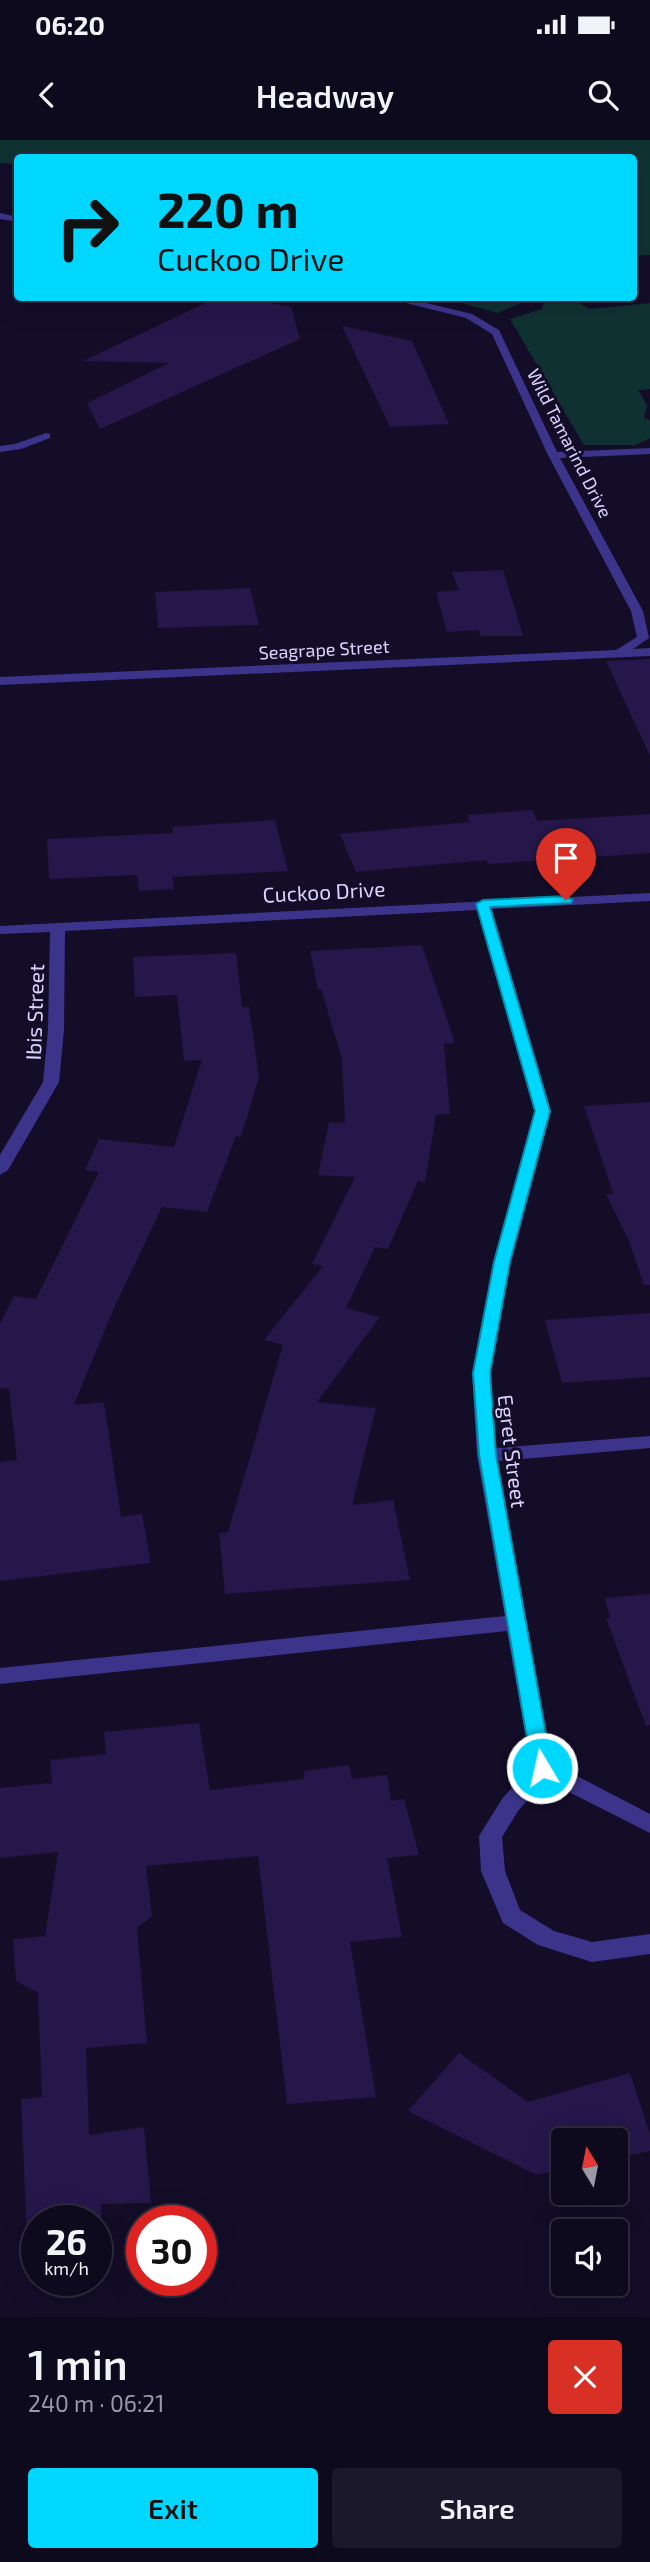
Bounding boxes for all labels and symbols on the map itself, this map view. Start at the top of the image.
street label: Wild Tamarind Drive [523,365,617,521]
street label: Seagrape Street [258,635,390,663]
pin [536,828,596,900]
street label: Cuckoo Drive [262,875,386,907]
street label: Ibis Street [20,963,48,1061]
street label: Egret Street [494,1393,532,1509]
position arrow [505,1731,579,1805]
north arrow [551,2128,628,2205]
speed limit sign: 30 [126,2205,217,2296]

